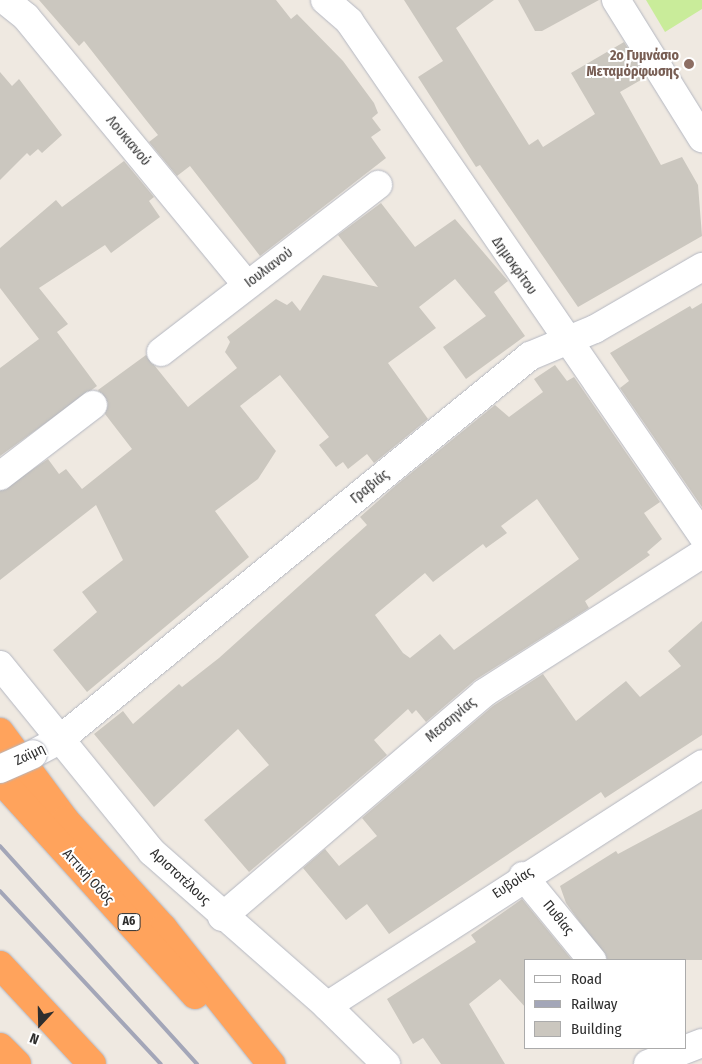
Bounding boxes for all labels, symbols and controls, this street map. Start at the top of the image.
place label: 2ο Γυμνάσιο Μεταμόρφωσης [587,48,679,80]
marker: 2ο Γυμνάσιο Μεταμόρφωσης [683,58,695,70]
street label: Λουκιανού [102,113,154,169]
street label: Δημοκρίτου [488,234,540,298]
street label: Ιουλιανού [242,244,296,292]
street label: Γραβιάς [347,466,393,508]
street label: Μεσσηνίας [422,694,480,746]
street label: Ζαϊμη [12,740,48,770]
street label: Αριστοτέλους [146,845,214,909]
street label: Αττική Οδός [59,846,117,908]
street label: Ευβοίας [489,864,537,902]
street label: Πυθίας [539,897,577,939]
road number: Α6 [116,912,142,932]
legend [524,959,687,1049]
text: Road [571,970,602,988]
text: Railway [571,995,618,1013]
north arrow [15,999,65,1049]
text: Building [571,1020,622,1038]
text: N [27,1029,41,1048]

